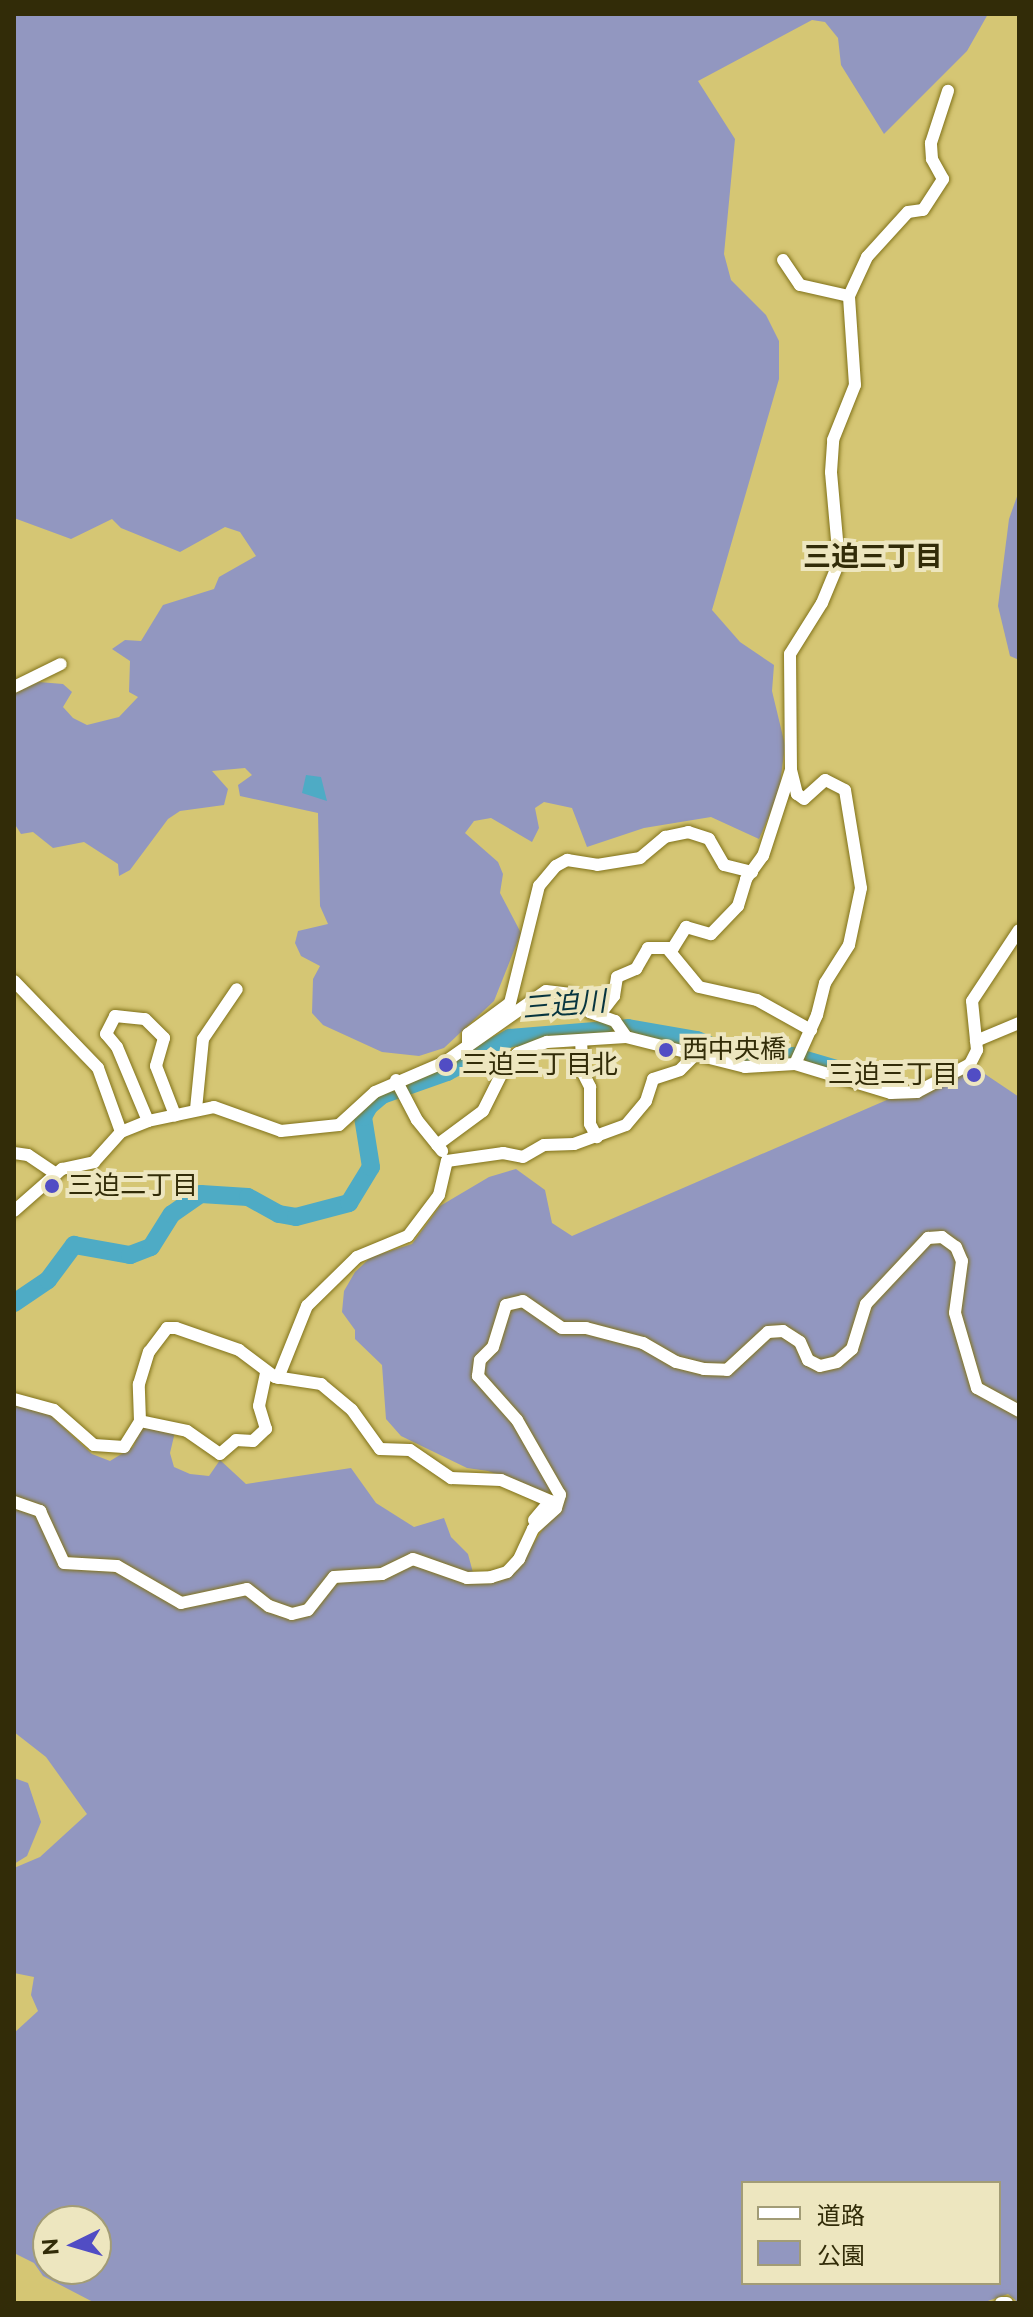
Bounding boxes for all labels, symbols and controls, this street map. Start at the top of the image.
district label: 三迫三丁目 [803,540,943,574]
water label: 三迫川 [521,985,607,1025]
place label: 西中央橋 [682,1034,786,1066]
marker: 西中央橋 [657,1041,675,1059]
place label: 三迫三丁目北 [462,1049,618,1081]
marker: 三迫三丁目北 [437,1056,455,1074]
place label: 三迫三丁目 [828,1059,958,1091]
marker: 三迫三丁目 [965,1066,983,1084]
place label: 三迫二丁目 [68,1170,198,1202]
marker: 三迫二丁目 [43,1177,61,1195]
legend [741,2181,1001,2285]
text: 道路 [817,2201,865,2230]
north arrow [32,2205,112,2285]
text: N [36,2237,64,2256]
text: 公園 [817,2241,865,2270]

